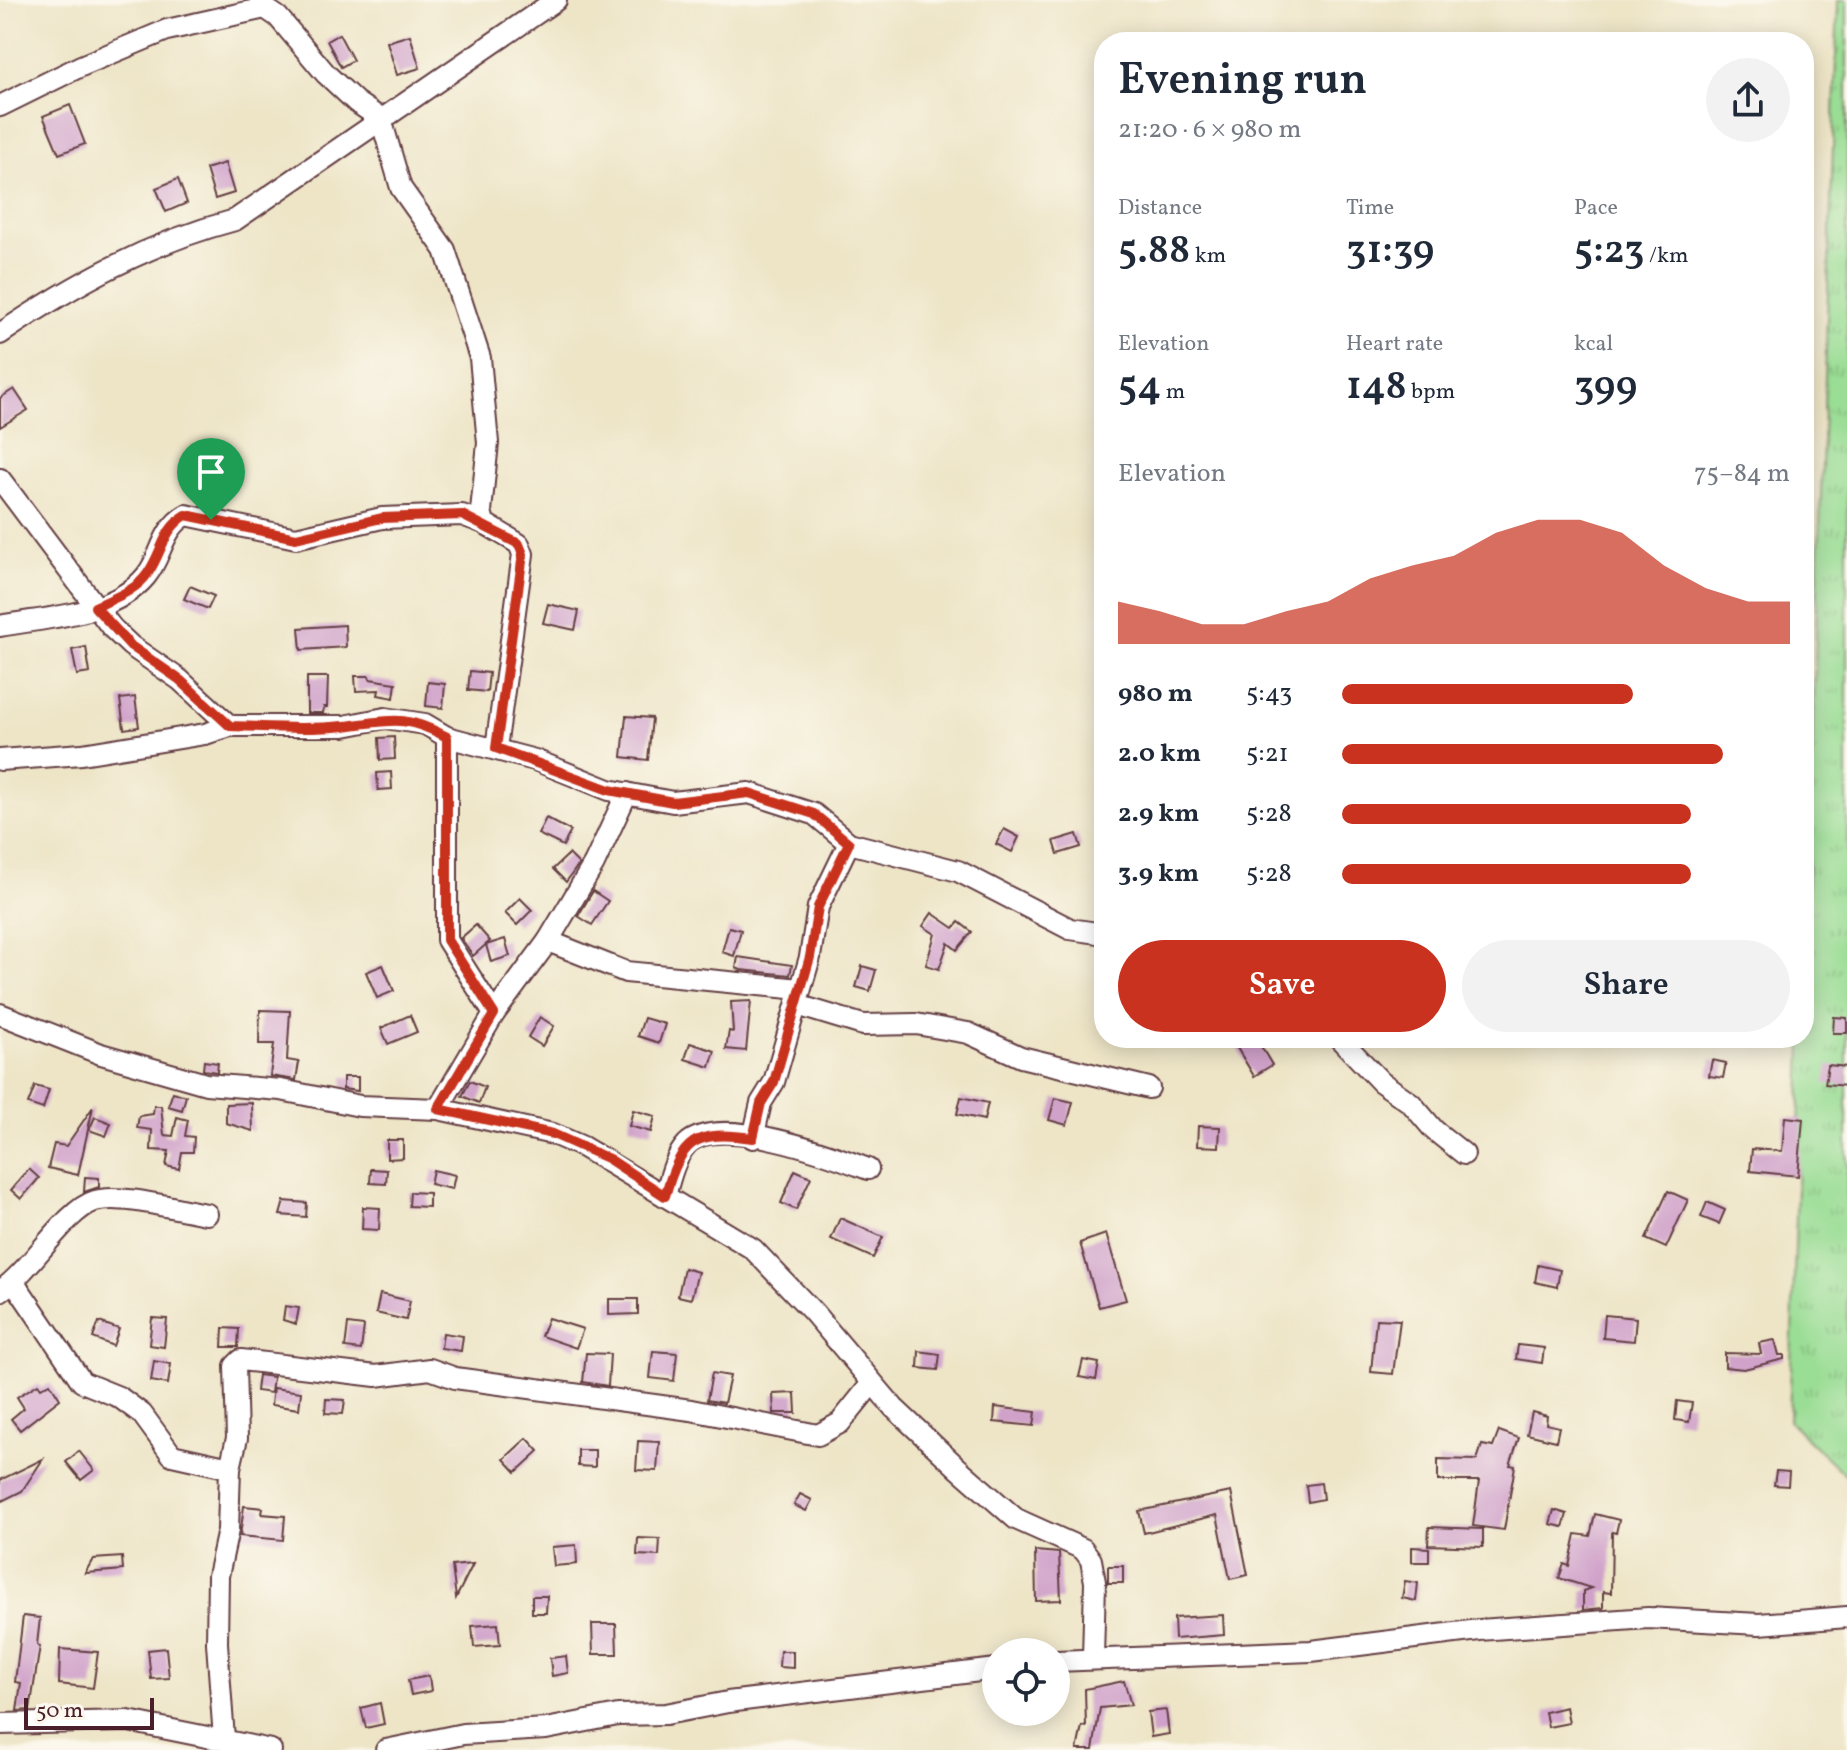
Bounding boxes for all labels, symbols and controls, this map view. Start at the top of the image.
text: Evening run [1118,51,1367,112]
button: share [1706,58,1790,142]
text: 21:20 · 6 × 980 m [1118,112,1301,148]
text: Distance [1118,193,1202,224]
text: Time [1346,193,1394,224]
text: Pace [1574,193,1618,224]
text: 5.88 [1118,224,1190,280]
text: 31:39 [1346,224,1434,280]
text: 5:23 [1574,224,1645,280]
text: km [1190,241,1226,272]
text: /km [1645,241,1688,272]
text: Elevation [1118,329,1209,360]
text: Heart rate [1346,329,1443,360]
text: kcal [1574,329,1613,360]
text: 54 [1118,360,1161,416]
text: 148 [1346,360,1407,416]
text: 399 [1574,360,1637,416]
text: m [1161,377,1185,408]
text: bpm [1407,377,1455,408]
pin [177,438,245,520]
icon: arrive [189,450,233,494]
text: Elevation [1118,456,1226,492]
text: 75–84 m [1694,456,1790,492]
text: 980 m [1118,676,1193,712]
text: 5:43 [1246,676,1292,712]
text: 2.0 km [1118,736,1201,772]
text: 5:21 [1246,736,1289,772]
text: 2.9 km [1118,796,1199,832]
text: 5:28 [1246,796,1292,832]
text: 3.9 km [1118,856,1199,892]
text: 5:28 [1246,856,1292,892]
button: Save [1118,940,1446,1032]
button: Share [1462,940,1790,1032]
map controls [982,1638,1070,1726]
button: locate [982,1638,1070,1726]
scale bar [24,1694,154,1730]
text: 50 m [36,1696,83,1727]

